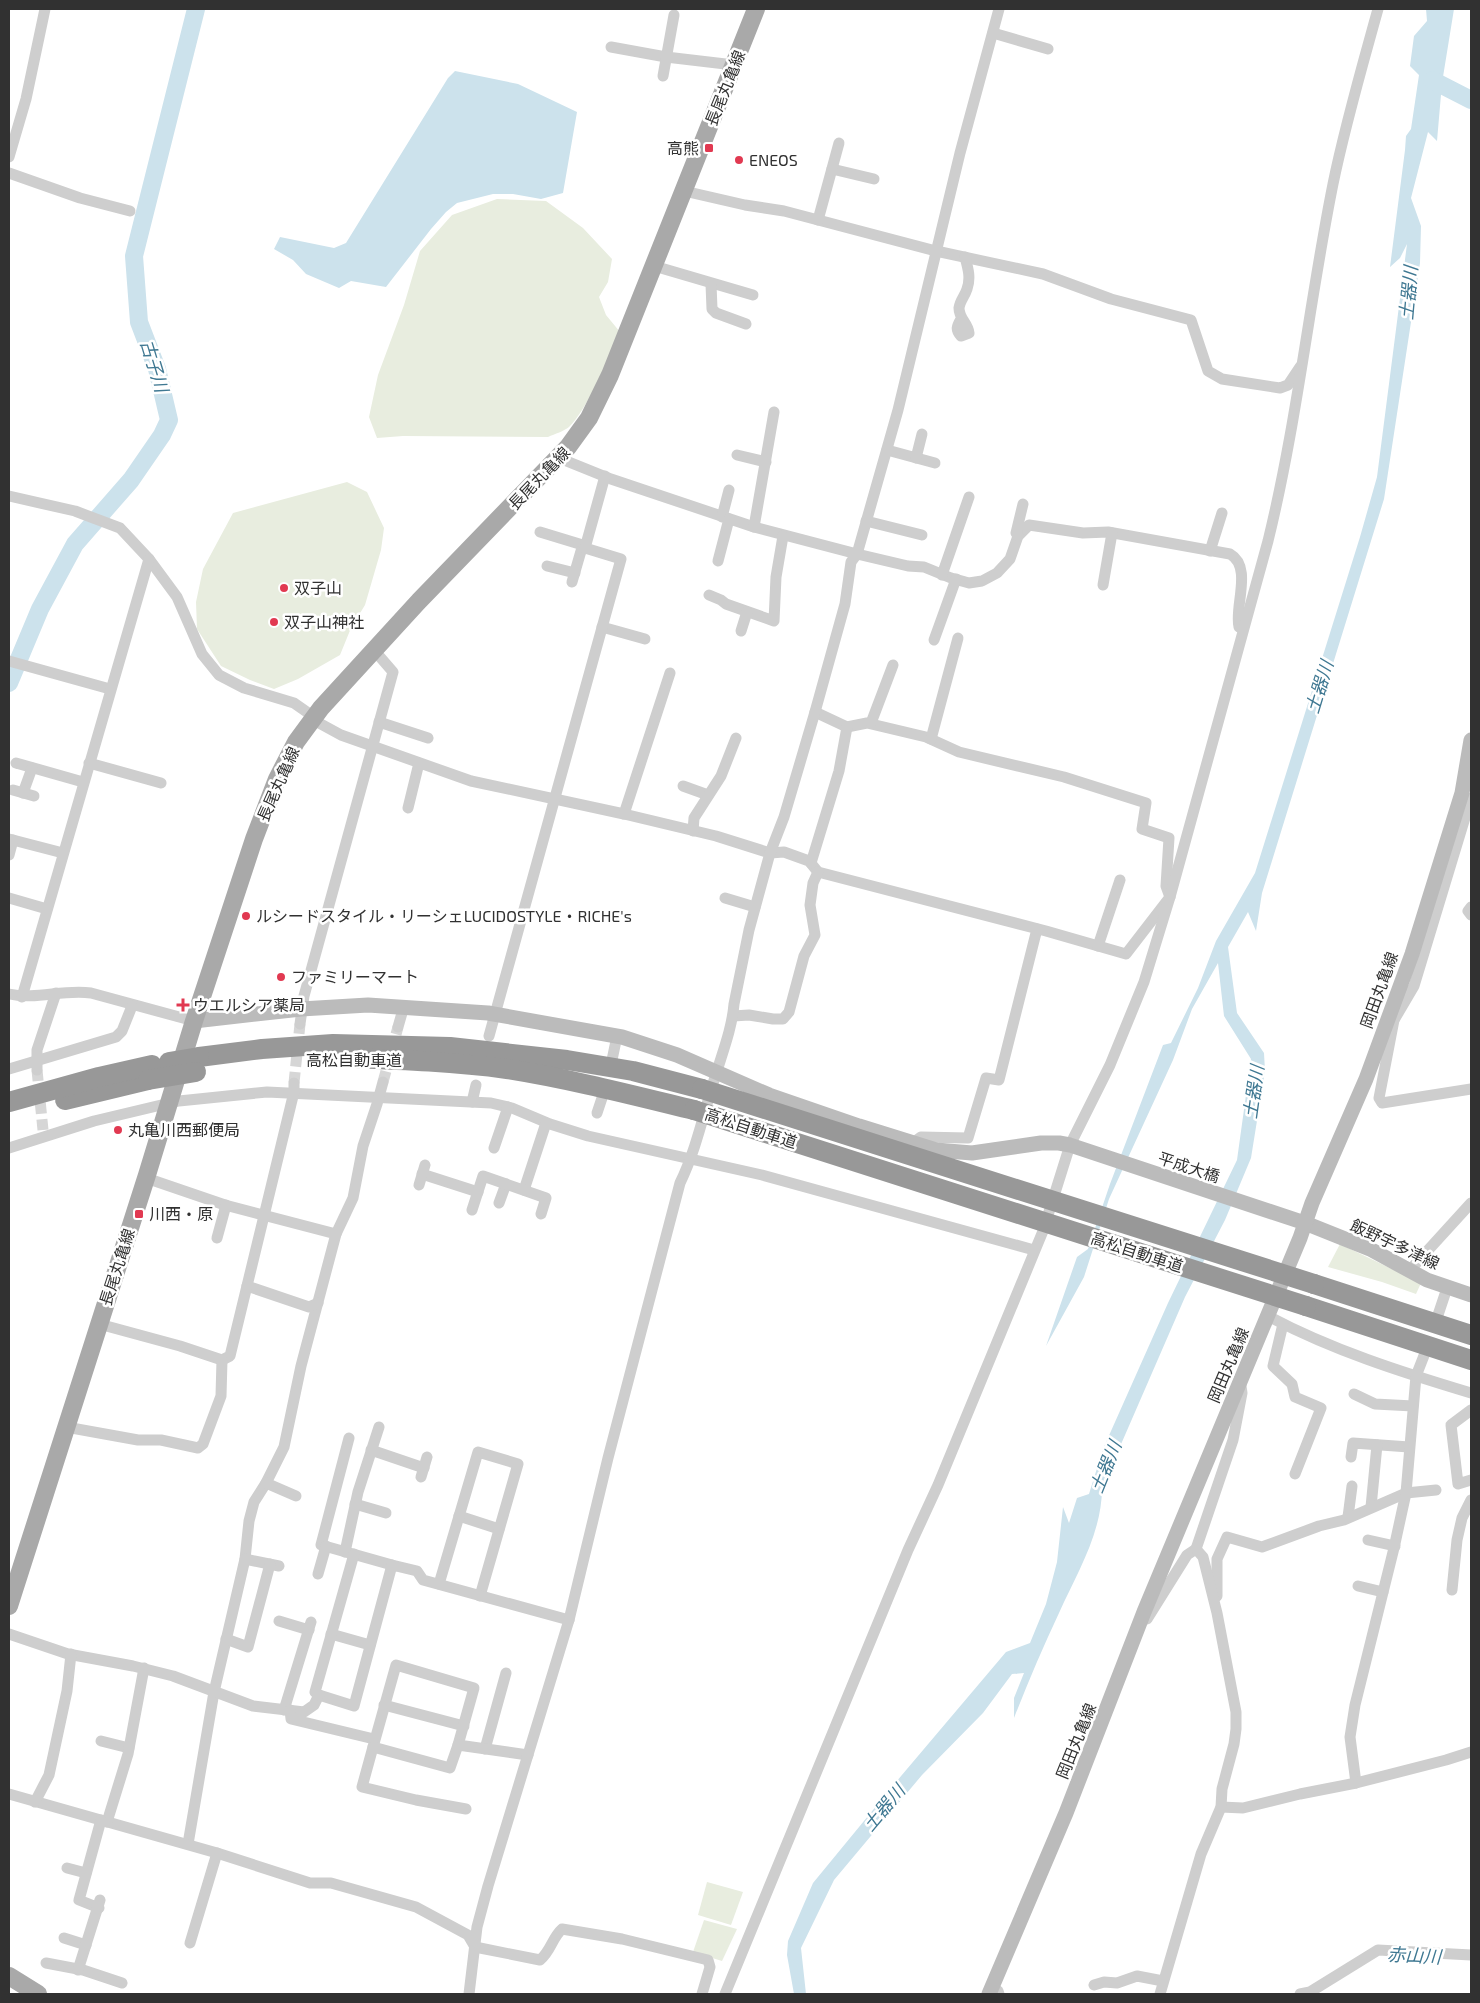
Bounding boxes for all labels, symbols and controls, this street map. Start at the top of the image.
street label: 長尾丸亀線 [701,47,748,128]
place label: 高熊 [667,138,699,157]
marker: 高熊 [703,142,715,154]
place label: ENEOS [749,150,798,169]
marker: ENEOS [733,154,745,166]
water label: 土器川 [1395,263,1421,321]
water label: 古子川 [137,337,174,397]
street label: 長尾丸亀線 [504,442,573,513]
place label: 双子山 [294,578,342,597]
marker: 双子山 [278,582,290,594]
place label: 双子山神社 [284,612,364,631]
marker: 双子山神社 [268,616,280,628]
water label: 土器川 [1301,656,1338,716]
street label: 長尾丸亀線 [253,743,302,824]
place label: ルシードスタイル・リーシェLUCIDOSTYLE・RICHE's [256,906,632,925]
marker: ルシードスタイル・リーシェLUCIDOSTYLE・RICHE's [240,910,252,922]
street label: 岡田丸亀線 [1356,949,1401,1031]
place label: ファミリーマート [291,967,419,986]
marker: ファミリーマート [275,971,287,983]
place label: ウエルシア薬局 [193,995,305,1014]
marker: ウエルシア薬局 [177,999,189,1011]
street label: 高松自動車道 [306,1050,402,1069]
water label: 土器川 [1238,1062,1268,1120]
street label: 高松自動車道 [703,1104,800,1151]
place label: 丸亀川西郵便局 [128,1120,240,1139]
marker: 丸亀川西郵便局 [112,1124,124,1136]
street label: 平成大橋 [1156,1148,1223,1185]
place label: 川西・原 [149,1204,213,1223]
marker: 川西・原 [133,1208,145,1220]
street label: 飯野宇多津線 [1348,1215,1443,1272]
street label: 長尾丸亀線 [95,1226,138,1308]
street label: 高松自動車道 [1089,1228,1186,1275]
street label: 岡田丸亀線 [1203,1324,1252,1405]
water label: 土器川 [1085,1436,1126,1496]
street label: 岡田丸亀線 [1052,1700,1099,1781]
water label: 土器川 [857,1778,910,1835]
water label: 赤山川 [1387,1943,1444,1968]

